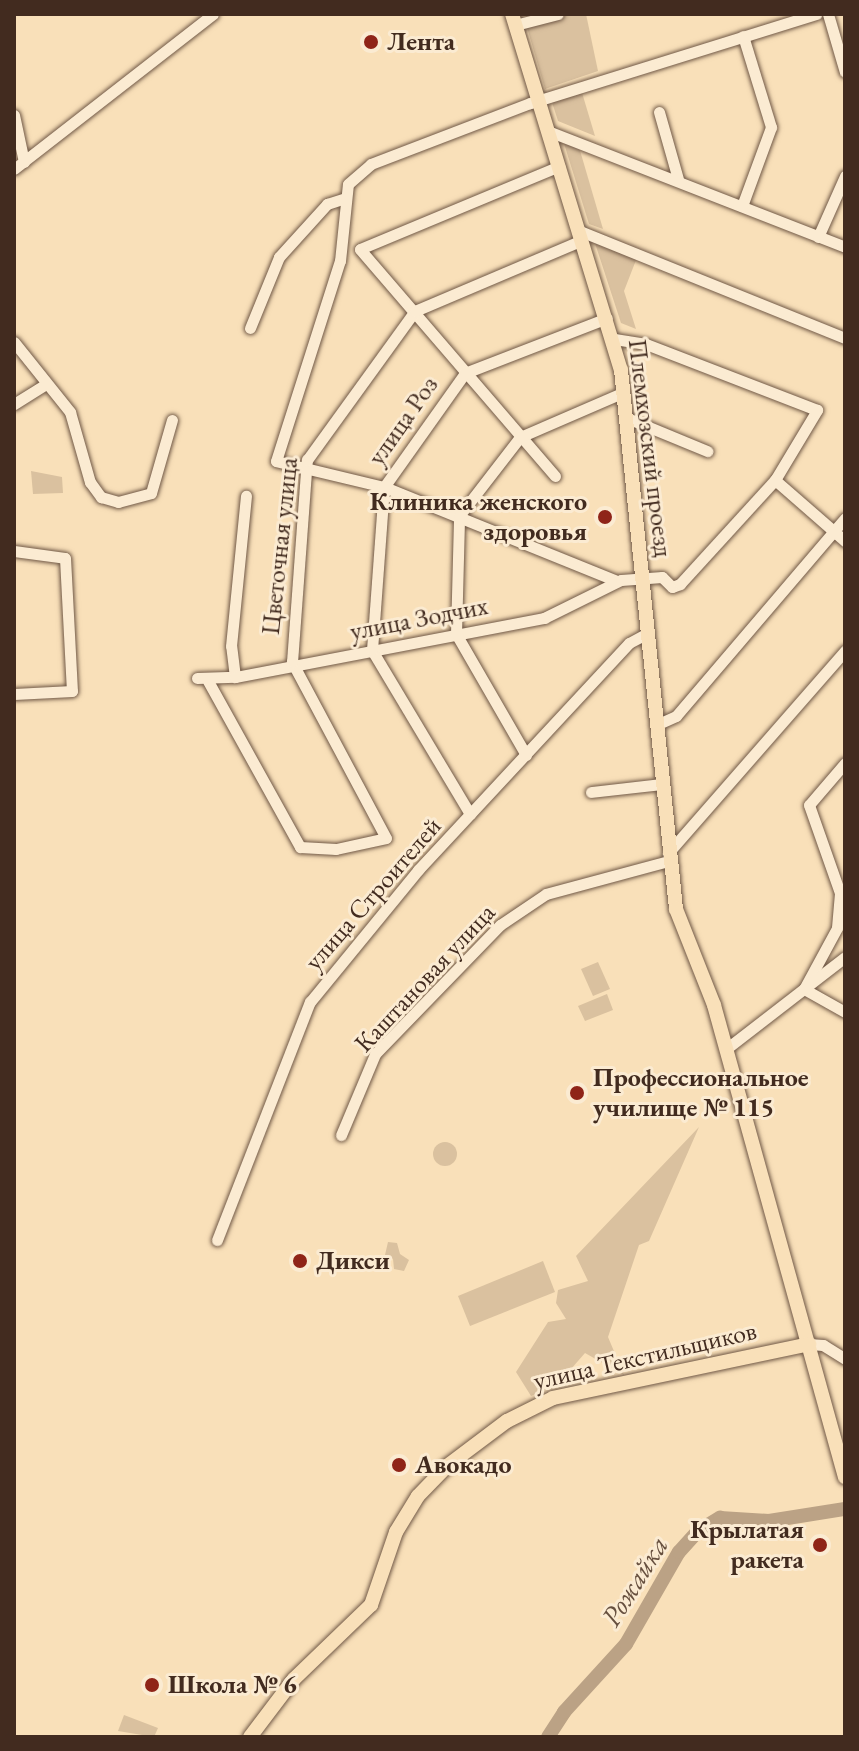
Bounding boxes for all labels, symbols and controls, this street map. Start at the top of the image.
place label: Лента [387,26,455,58]
marker: Лента [362,33,380,51]
street label: Племхозский проезд [621,337,679,559]
street label: улица Роз [361,371,445,471]
street label: Цветочная улица [255,456,305,636]
place label: Клиника женского здоровья [370,486,587,548]
marker: Клиника женского здоровья [594,506,616,528]
street label: улица Зодчих [347,590,491,648]
street label: улица Строителей [298,811,448,977]
street label: Каштановая улица [348,897,502,1059]
place label: Профессиональное училище № 115 [593,1062,809,1124]
marker: Профессиональное училище № 115 [568,1084,586,1102]
place label: Дикси [316,1245,390,1277]
marker: Дикси [291,1252,309,1270]
street label: улица Текстильщиков [531,1315,759,1397]
place label: Авокадо [415,1449,512,1481]
marker: Авокадо [390,1456,408,1474]
place label: Крылатая ракета [690,1514,804,1576]
water label: Рожайка [593,1530,675,1632]
marker: Крылатая ракета [811,1536,829,1554]
place label: Школа № 6 [168,1669,297,1701]
marker: Школа № 6 [143,1676,161,1694]

